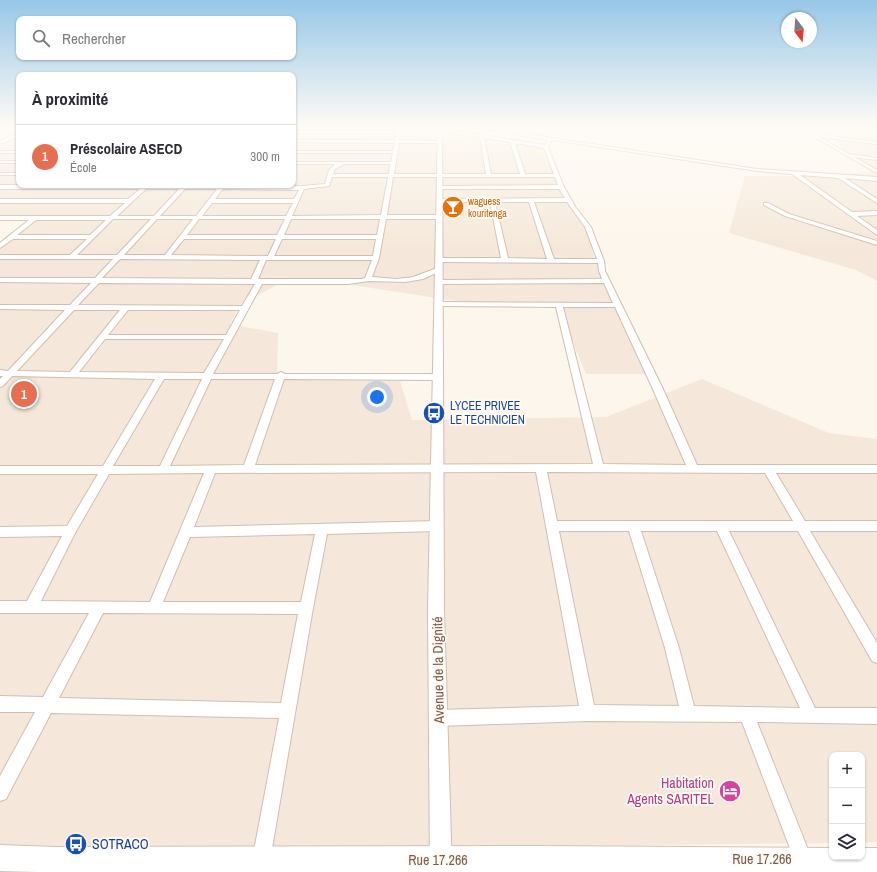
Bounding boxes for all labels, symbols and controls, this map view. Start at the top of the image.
north arrow [781,12,817,48]
search box [16,16,296,60]
icon: search [30,27,52,49]
text: Rechercher [62,28,126,49]
text: À proximité [32,87,108,110]
text: Préscolaire ASECD [70,138,182,159]
text: 1 [42,148,48,165]
text: 300 m [250,148,280,165]
text: École [70,159,97,176]
bar icon: waguess kouritenga [440,194,466,220]
place label: waguess kouritenga [468,195,507,220]
pin: 1 [11,379,37,409]
your location [367,387,387,407]
place label: LYCEE PRIVEE LE TECHNICIEN [450,398,525,428]
bus stop icon: LYCEE PRIVEE LE TECHNICIEN [421,400,447,426]
street label: Avenue de la Dignité [428,616,448,725]
map controls [829,752,865,860]
button: + [829,752,865,788]
place label: Habitation Agents SARITEL [626,774,715,808]
hotel icon: Habitation Agents SARITEL [717,778,743,804]
button: − [829,788,865,824]
button: layers [829,824,865,860]
bus stop icon: SOTRACO [63,831,89,857]
place label: SOTRACO [92,835,149,853]
street label: Rue 17.266 [732,850,792,868]
street label: Rue 17.266 [408,851,468,869]

